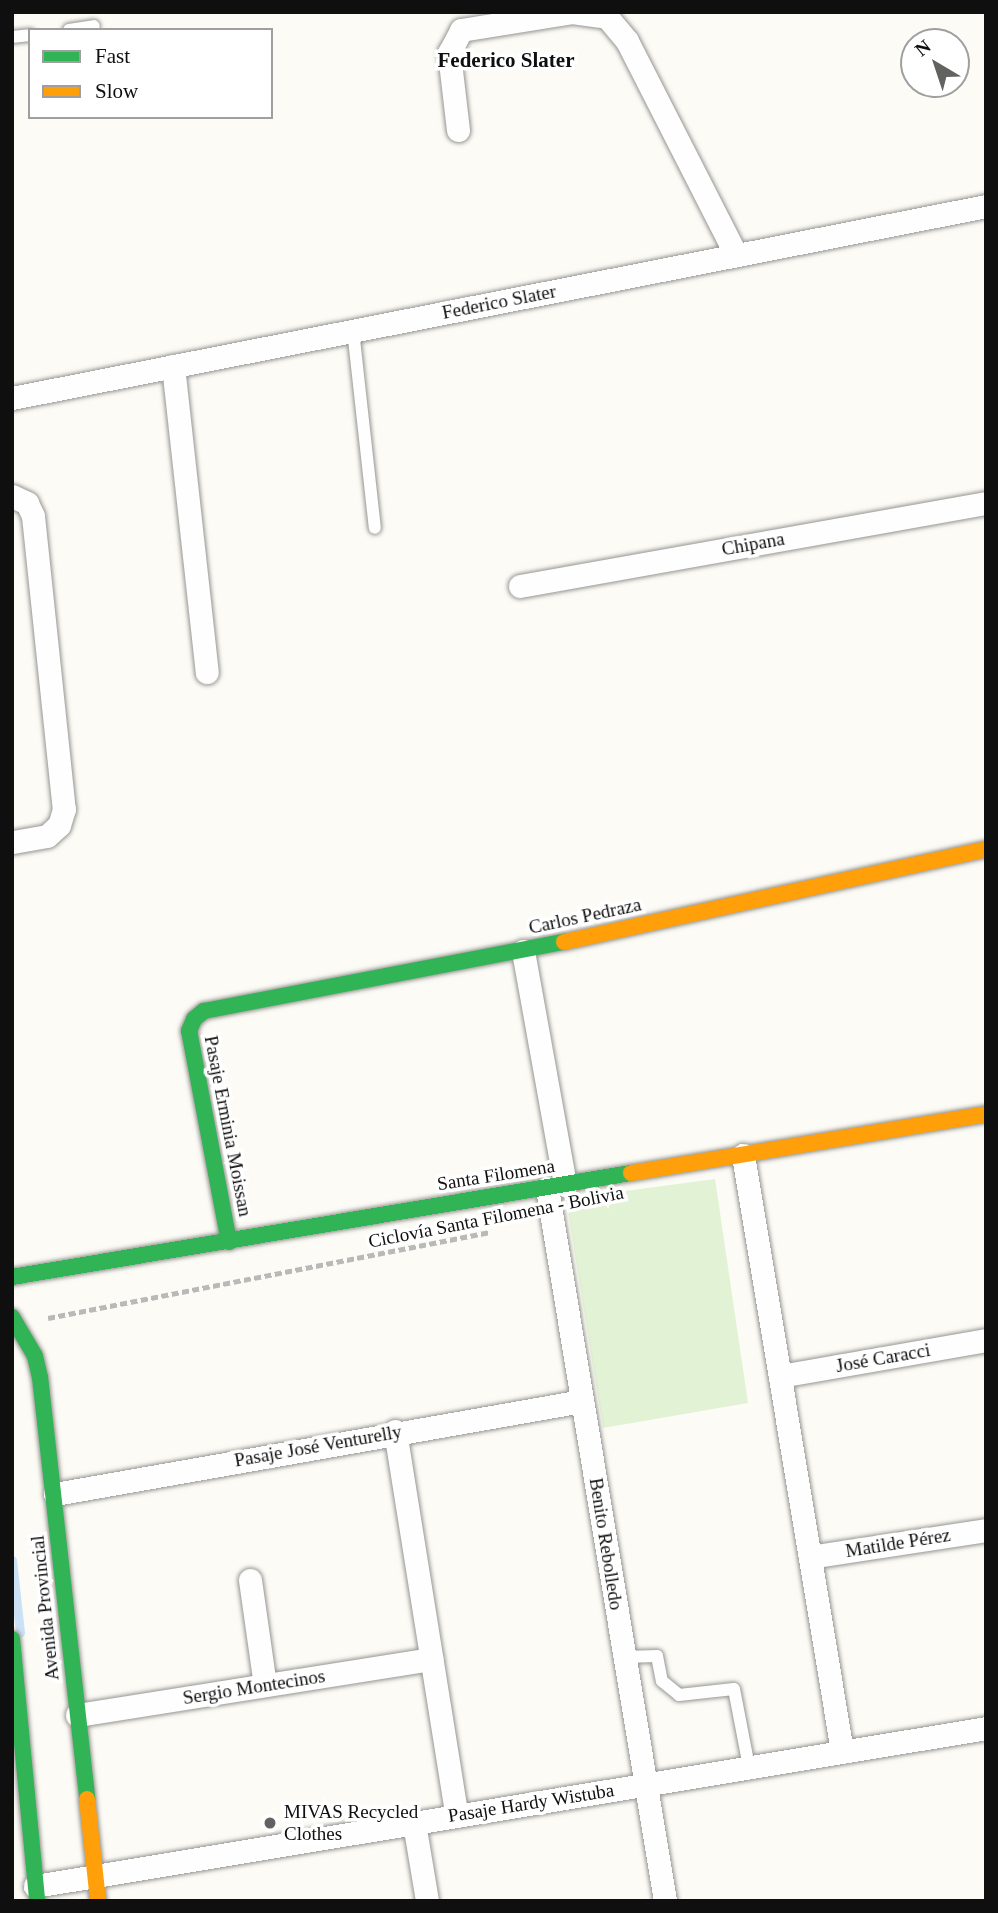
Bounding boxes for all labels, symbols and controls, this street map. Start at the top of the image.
legend [28,28,273,119]
north arrow [900,28,970,98]
text: N [911,35,935,60]
text: Fast [95,44,130,68]
district label: Federico Slater [437,47,575,73]
text: Slow [95,79,138,103]
street label: Federico Slater [440,280,558,324]
street label: Chipana [720,527,786,561]
street label: Carlos Pedraza [527,893,643,939]
street label: Pasaje Erminia Moissan [199,1034,257,1218]
street label: Santa Filomena [436,1154,556,1196]
street label: Ciclovía Santa Filomena - Bolivia [366,1181,626,1253]
street label: José Caracci [834,1338,932,1378]
street label: Pasaje José Venturelly [232,1420,404,1472]
street label: Benito Rebolledo [584,1476,628,1612]
street label: Matilde Pérez [844,1523,952,1563]
street label: Avenida Provincial [26,1534,64,1682]
street label: Sergio Montecinos [181,1664,327,1710]
street label: Pasaje Hardy Wistuba [446,1779,616,1827]
place label: MIVAS Recycled Clothes [284,1801,418,1845]
marker: MIVAS Recycled Clothes [262,1815,278,1831]

